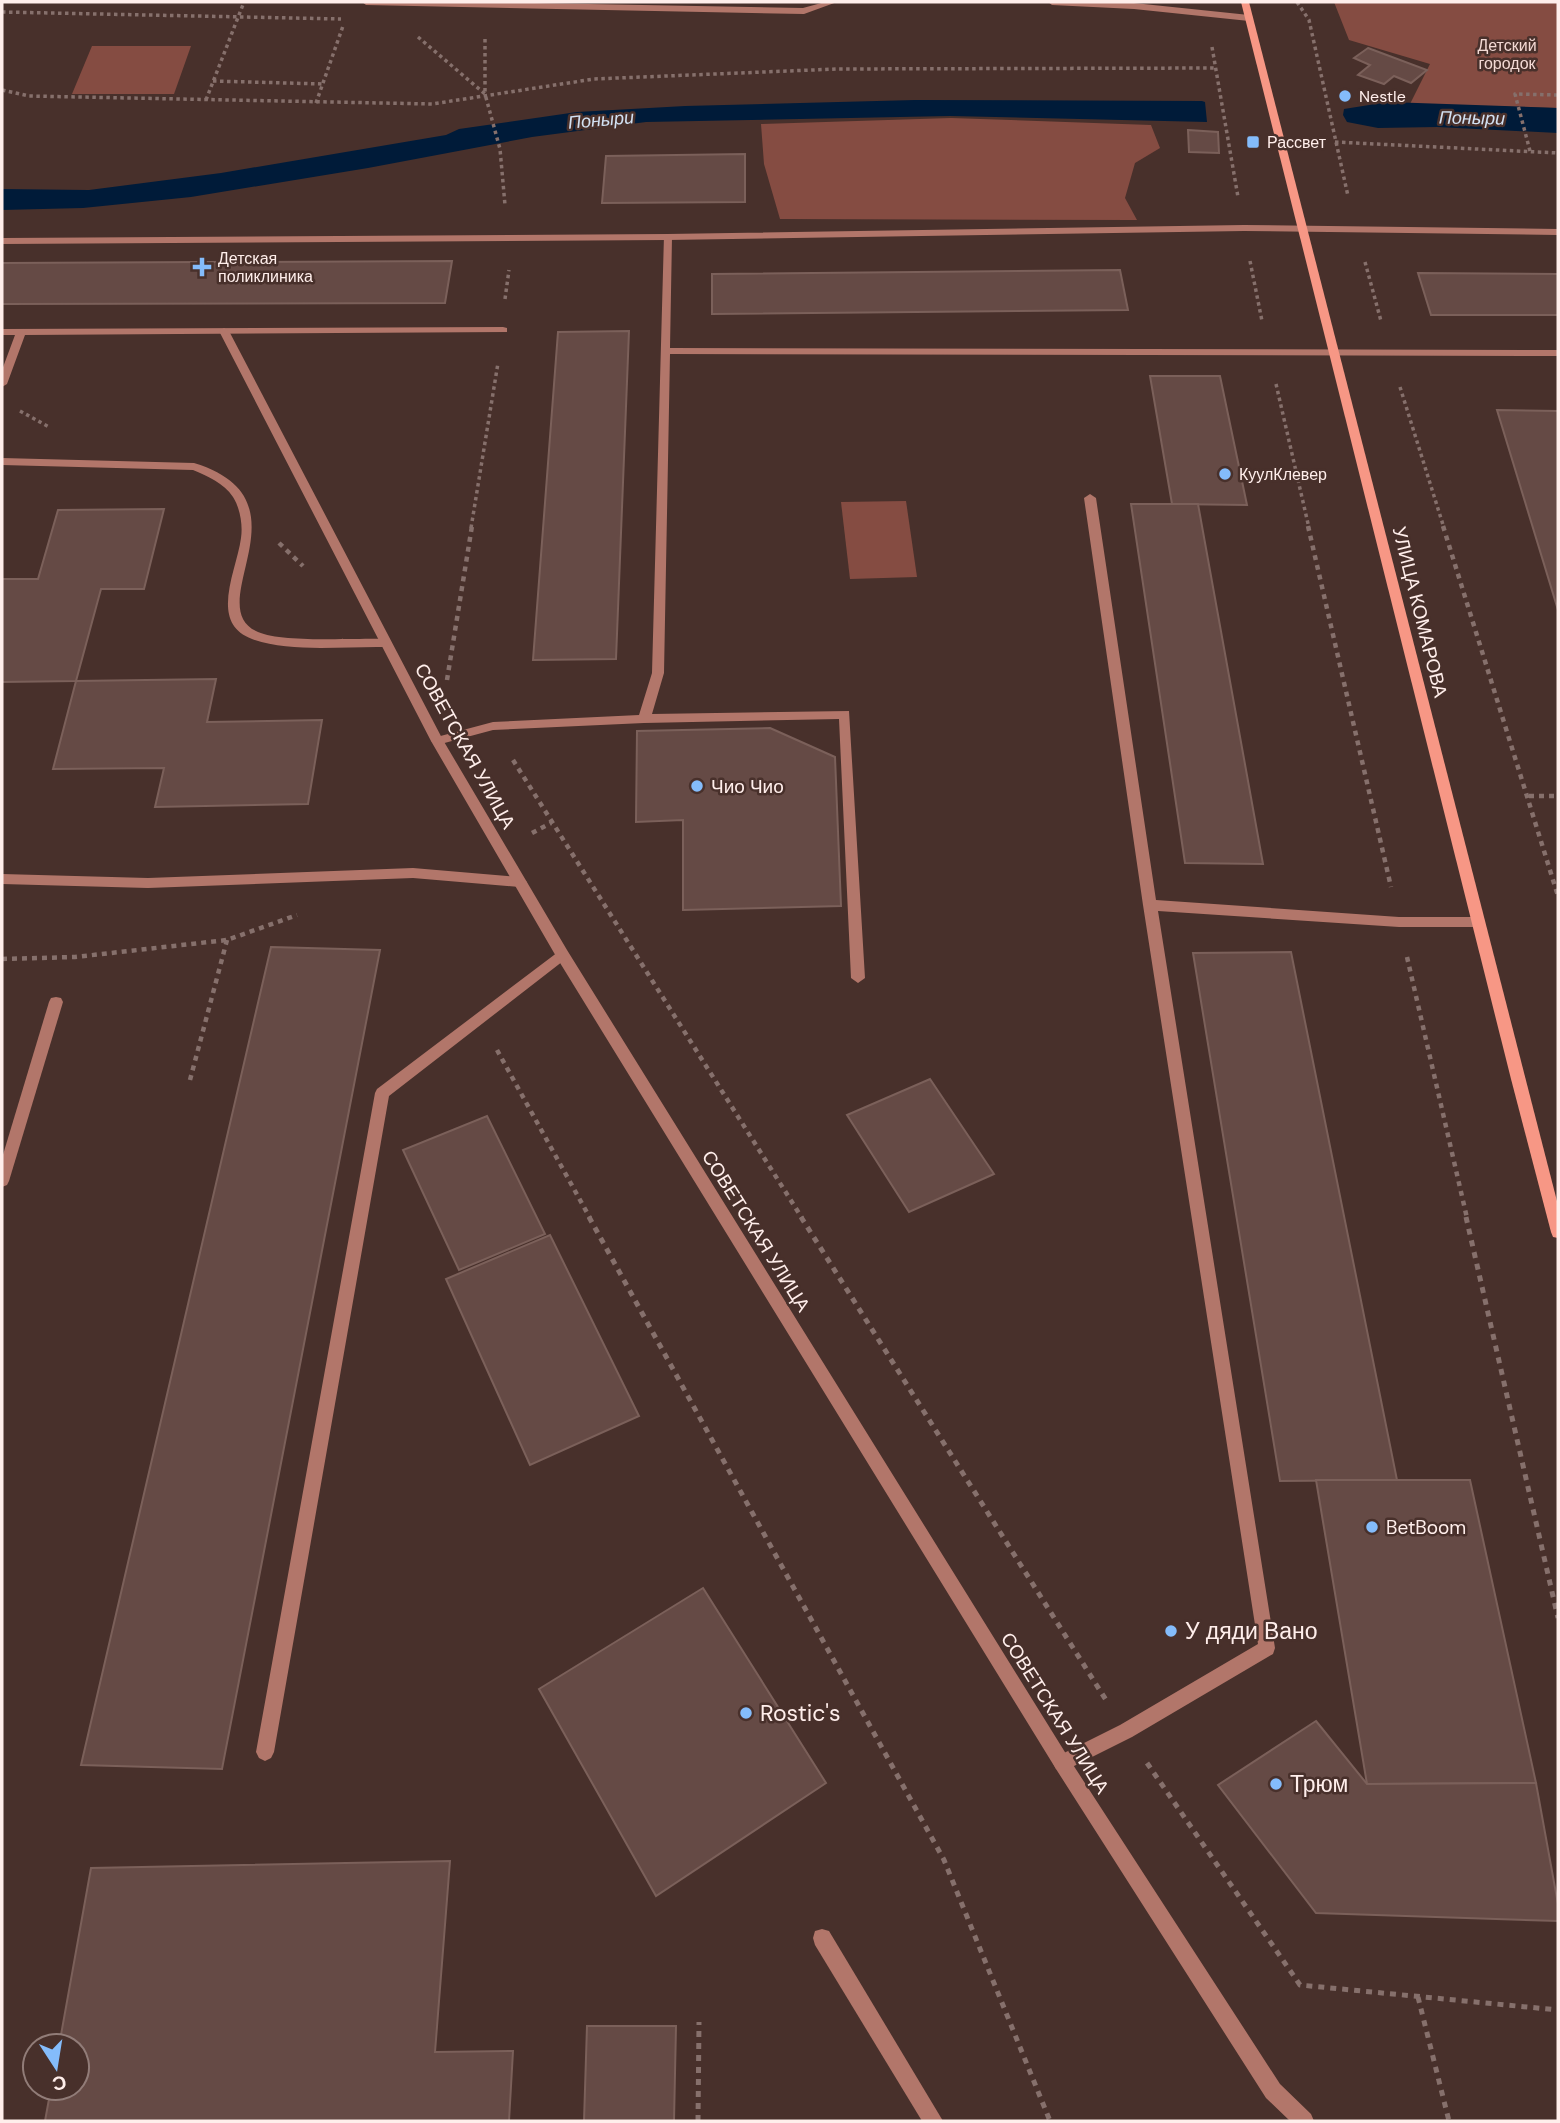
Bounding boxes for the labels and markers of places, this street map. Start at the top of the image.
place label: Nestle [1359,86,1406,107]
marker: Nestle [1337,88,1353,104]
place label: Рассвет [1267,132,1327,153]
marker: Рассвет [1245,134,1261,150]
place label: Детская поликлиника [218,248,313,287]
marker: Детская поликлиника [192,257,212,277]
place label: КуулКлевер [1239,464,1327,485]
marker: КуулКлевер [1217,466,1233,482]
place label: Чио Чио [711,774,784,799]
marker: Чио Чио [689,778,705,794]
place label: BetBoom [1386,1515,1466,1540]
marker: BetBoom [1364,1519,1380,1535]
place label: У дяди Вано [1185,1616,1318,1646]
marker: У дяди Вано [1163,1623,1179,1639]
place label: Rostic's [760,1698,841,1728]
marker: Rostic's [738,1705,754,1721]
place label: Трюм [1290,1769,1348,1799]
marker: Трюм [1268,1776,1284,1792]

